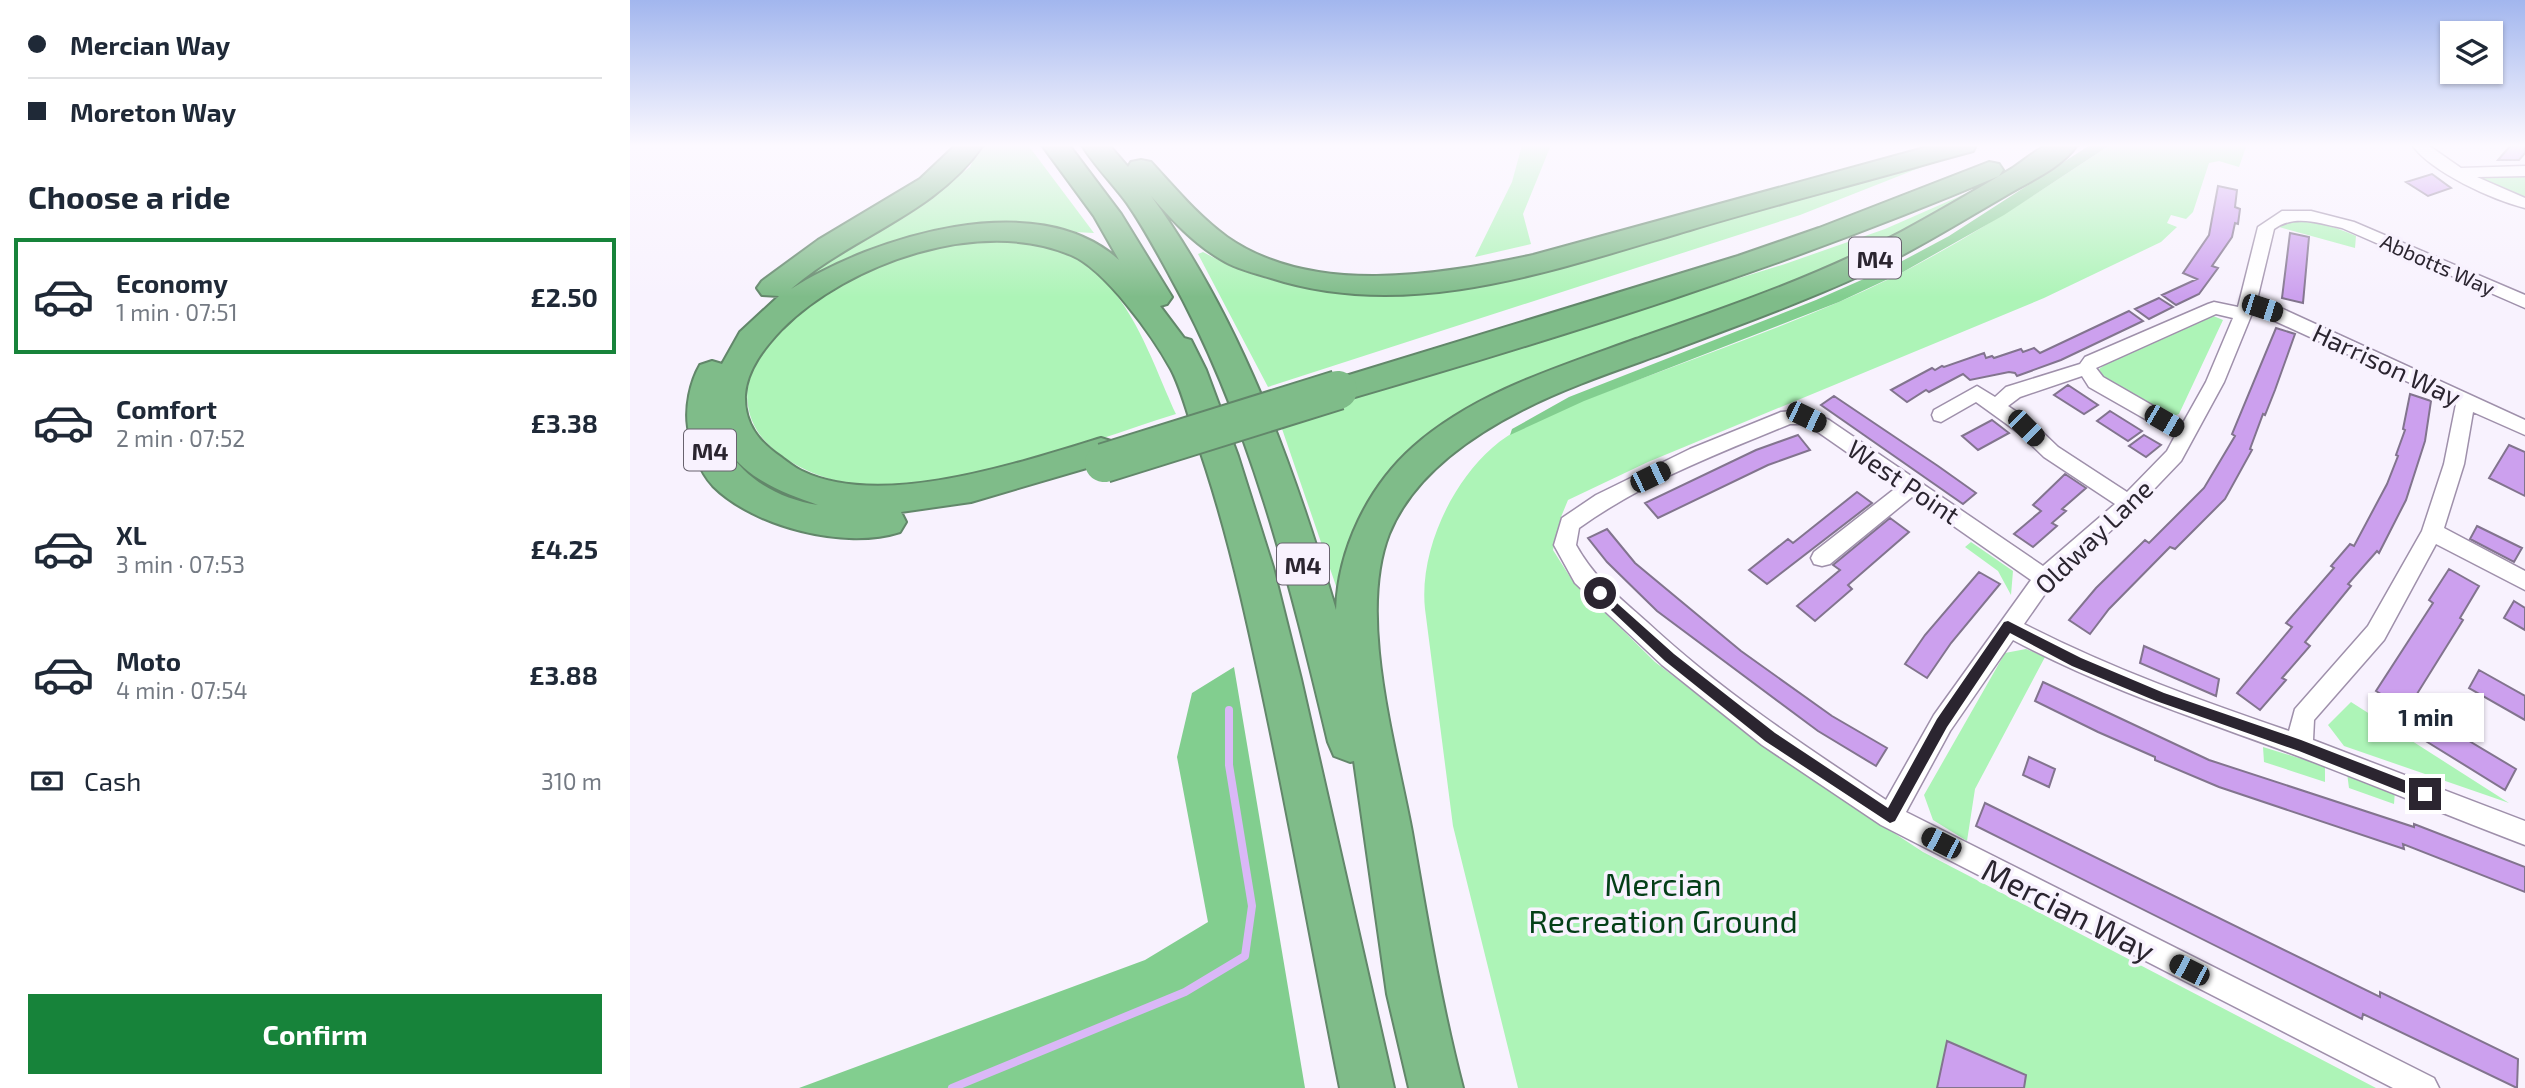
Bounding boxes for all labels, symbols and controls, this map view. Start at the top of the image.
map controls [2440,21,2503,84]
button: layers [2440,21,2503,84]
text: Mercian Way [70,29,230,60]
text: Moreton Way [70,96,236,127]
text: Choose a ride [28,177,231,215]
street label: Abbotts Way [2377,228,2499,300]
road number: M4 [1849,237,1901,278]
icon: car [32,265,95,328]
text: Economy [116,267,228,298]
text: £2.50 [531,281,598,312]
car [2239,292,2286,324]
text: 1 min · 07:51 [116,298,238,326]
street label: Harrison Way [2308,316,2466,412]
icon: car [32,391,95,454]
text: Comfort [116,393,217,424]
car [1783,398,1830,436]
car [2141,401,2188,441]
car [2004,406,2049,450]
text: £3.38 [531,407,598,438]
text: 2 min · 07:52 [116,424,245,452]
road number: M4 [684,430,736,471]
street label: West Point [1842,432,1966,530]
car [1627,458,1674,496]
street label: Oldway Lane [2028,472,2158,600]
icon: car [32,517,95,580]
text: XL [116,519,147,550]
text: £4.25 [530,533,598,564]
road number: M4 [1277,544,1329,584]
text: 3 min · 07:53 [116,550,245,578]
route start [1584,577,1616,609]
icon: car [32,643,95,706]
text: Moto [116,645,181,676]
text: £3.88 [529,659,598,690]
text: 4 min · 07:54 [116,676,248,704]
callout: 1 min [2367,692,2483,742]
text: 1 min [2398,703,2454,731]
icon: cash [28,762,66,800]
text: Cash [84,765,141,796]
text: 310 m [541,767,602,795]
route end [2409,778,2441,810]
car [1918,824,1965,862]
street label: Mercian Way [1976,849,2162,969]
park label: Mercian Recreation Ground [1528,864,1798,939]
car [2166,951,2213,989]
button: Confirm [28,994,602,1074]

